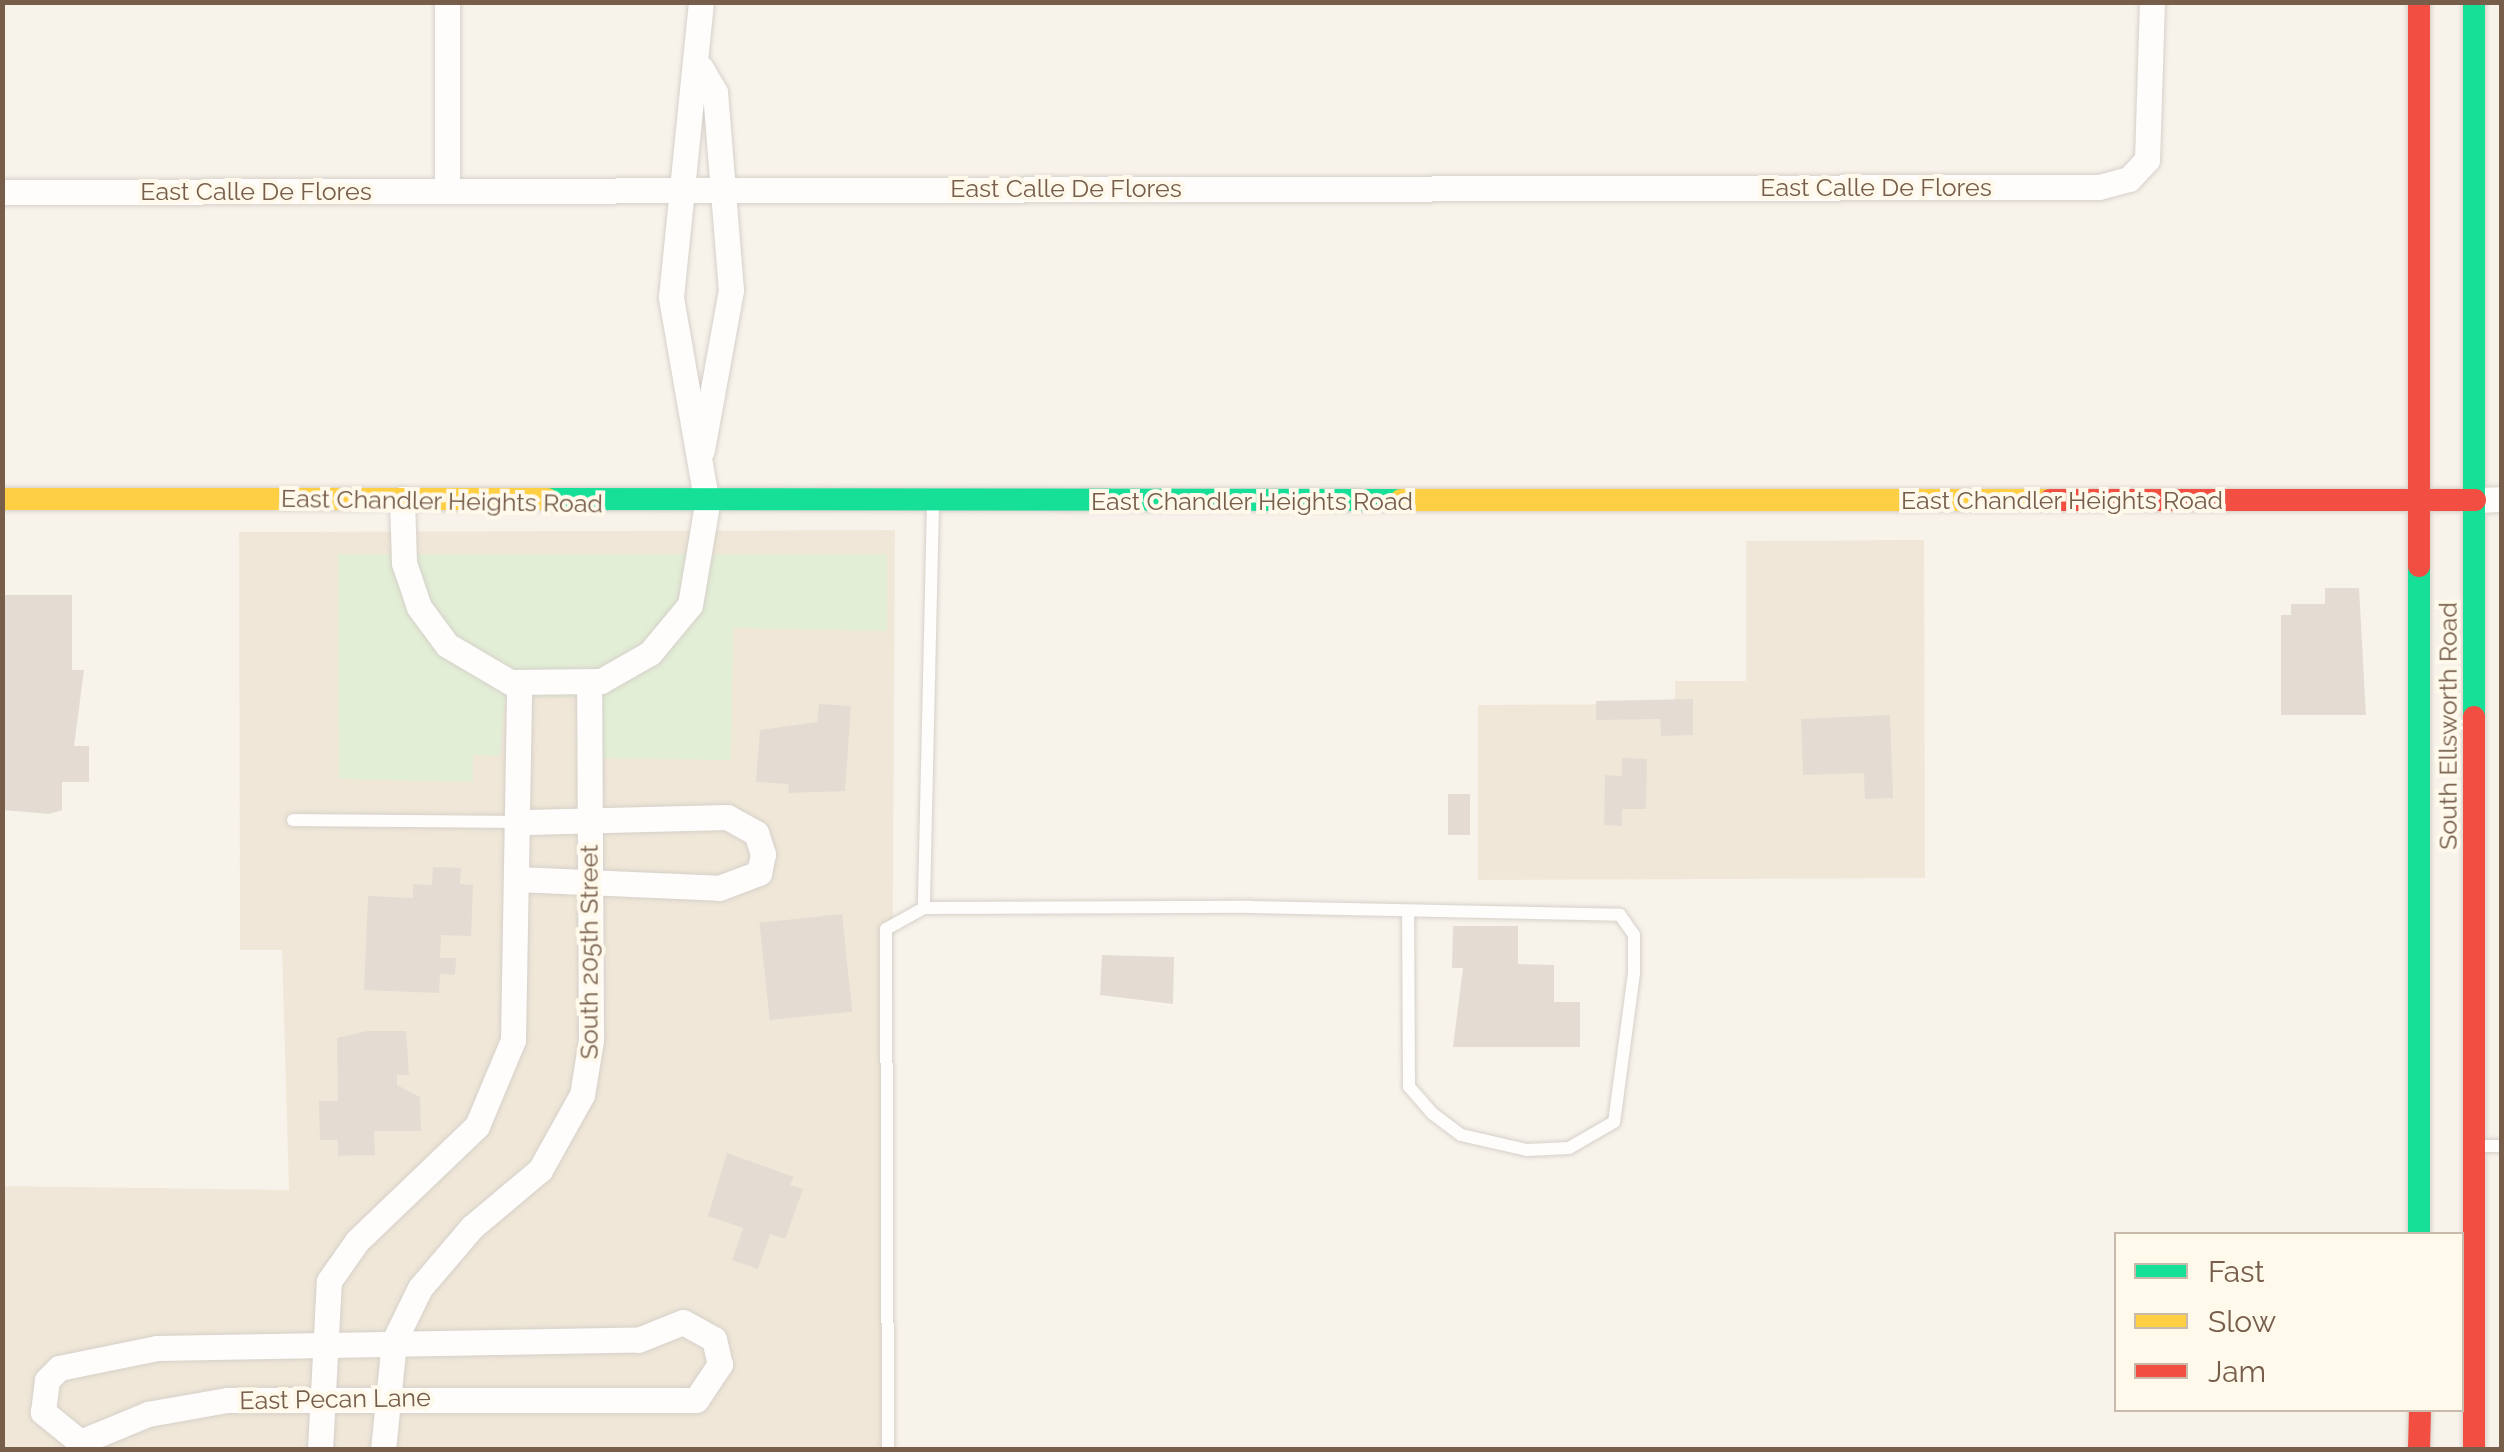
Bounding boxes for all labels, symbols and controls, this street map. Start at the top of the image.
street label: East Calle De Flores [1760,172,1992,202]
street label: East Calle De Flores [950,173,1182,203]
street label: East Calle De Flores [140,176,372,206]
street label: East Chandler Heights Road [280,483,604,519]
street label: East Chandler Heights Road [1901,485,2223,515]
street label: East Chandler Heights Road [1091,486,1413,516]
street label: South Ellsworth Road [2433,602,2463,850]
street label: South 205th Street [574,845,604,1059]
legend [2114,1232,2464,1412]
text: Fast [2208,1254,2265,1289]
text: Slow [2208,1304,2276,1339]
text: Jam [2208,1354,2266,1389]
street label: East Pecan Lane [239,1382,431,1416]

